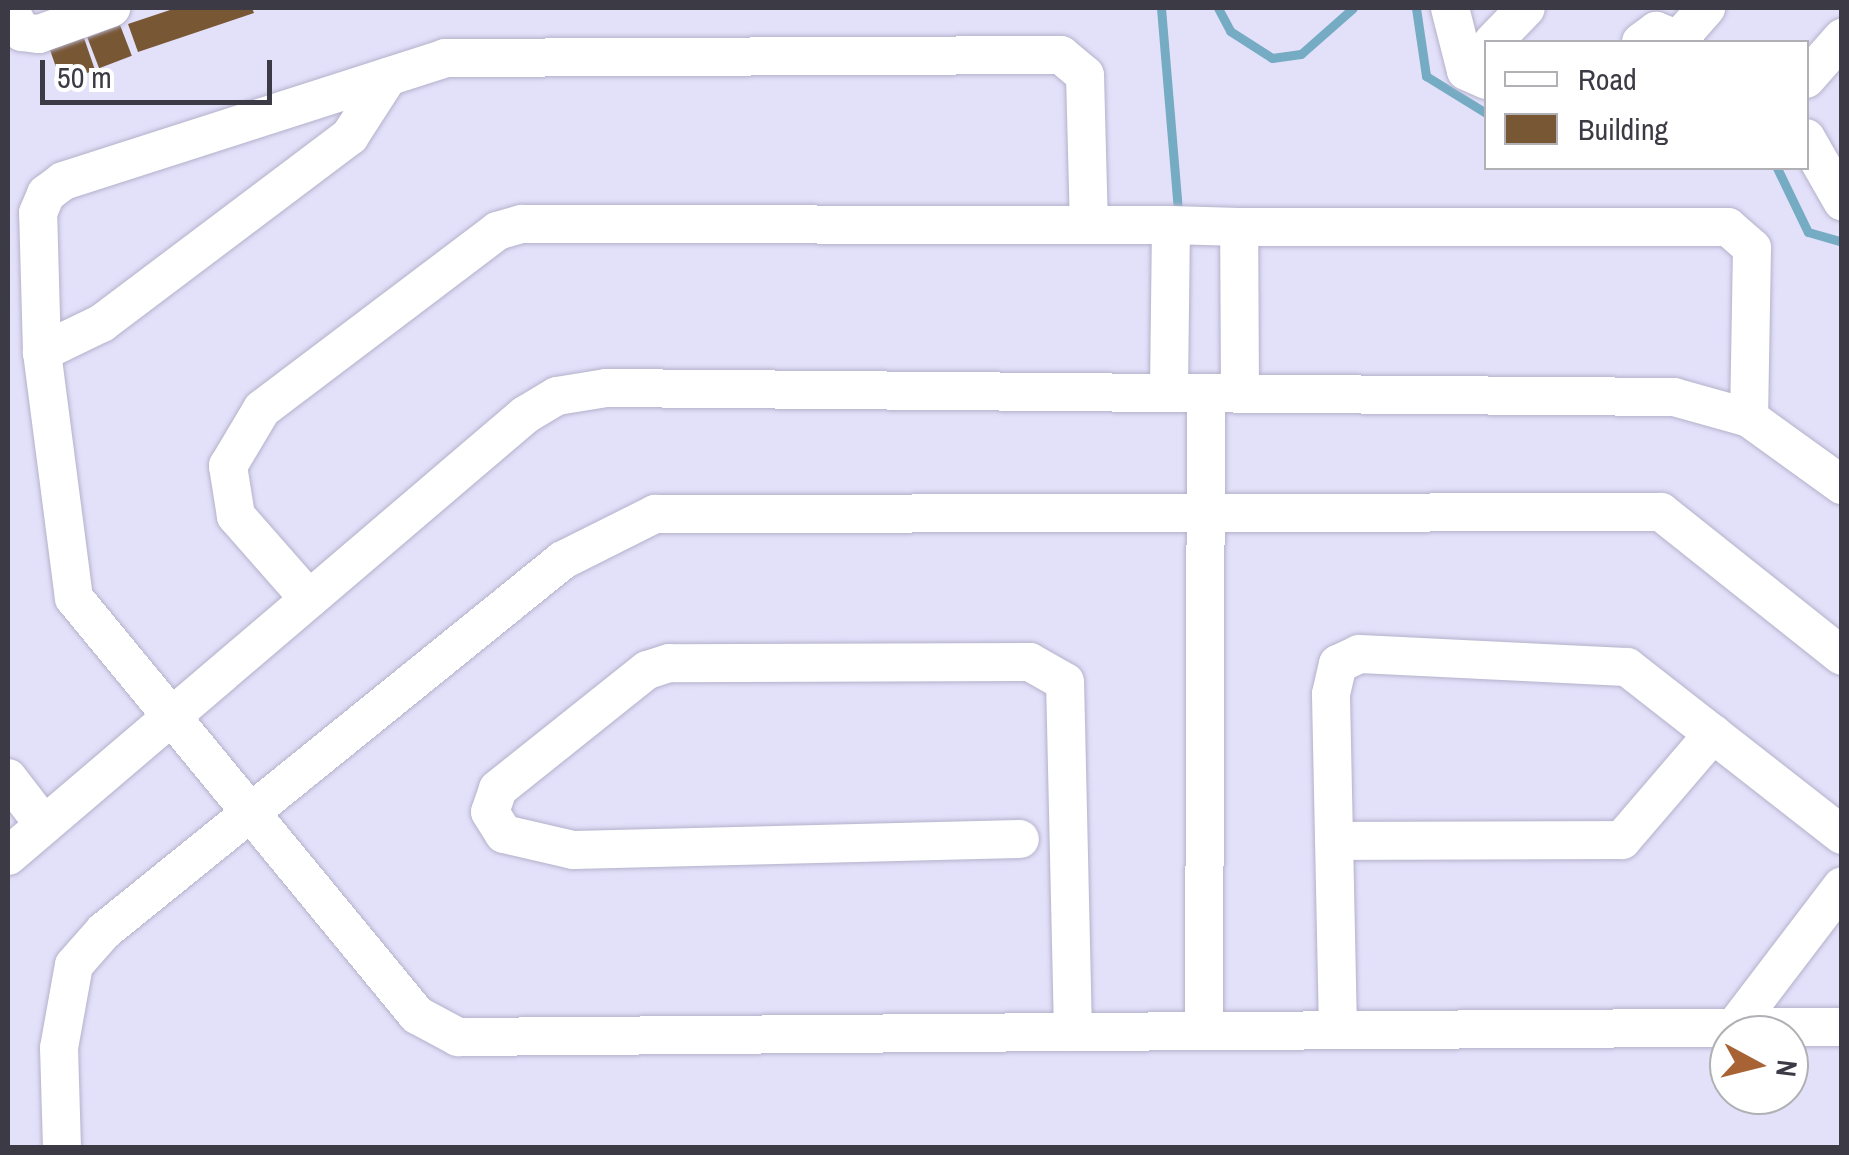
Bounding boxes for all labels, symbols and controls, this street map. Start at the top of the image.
scale bar [45,40,278,102]
legend [1484,40,1809,170]
text: 50 m [57,57,112,97]
text: Road [1578,59,1637,99]
text: Building [1578,109,1668,149]
north arrow [1709,1015,1809,1115]
text: N [1767,1058,1807,1079]

